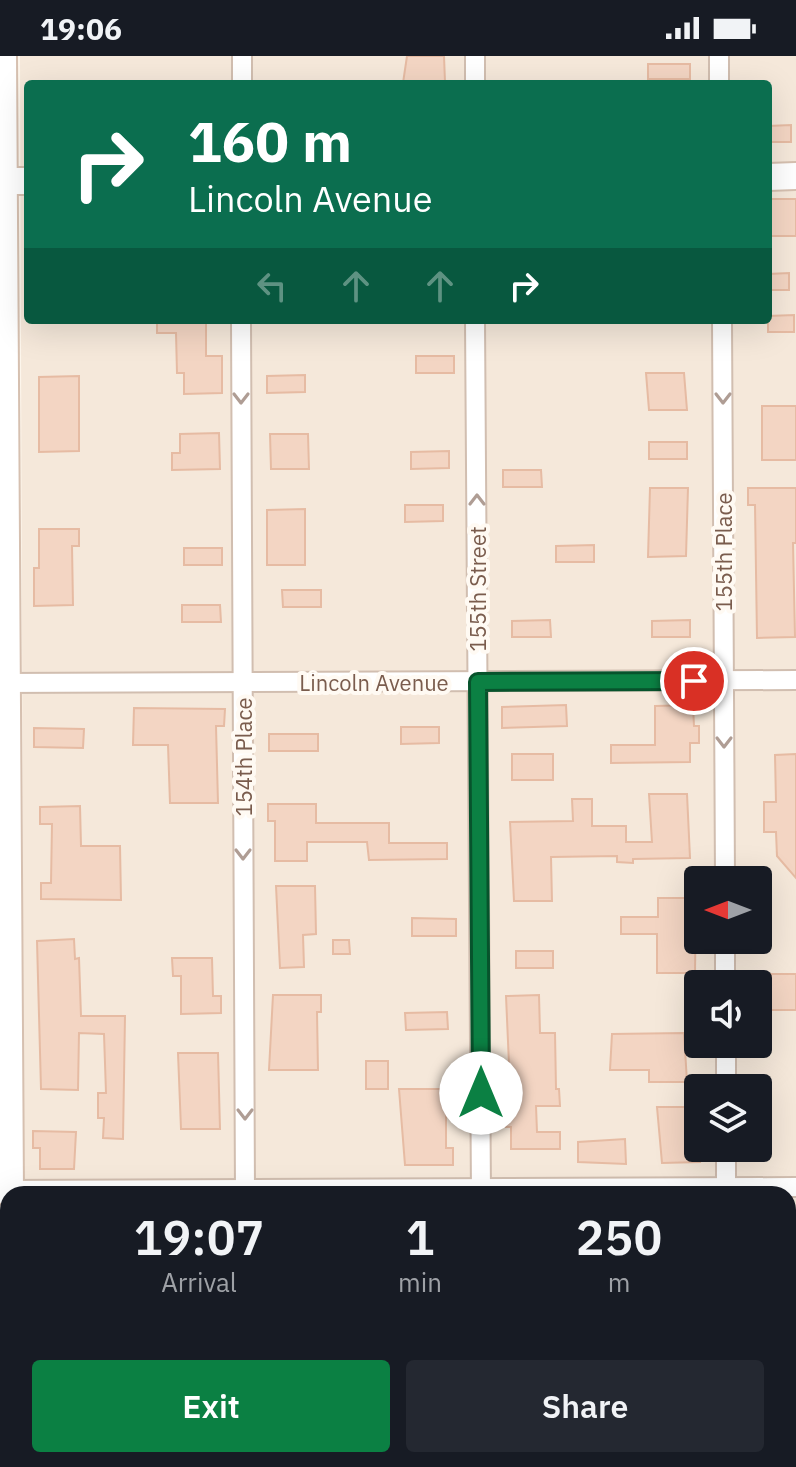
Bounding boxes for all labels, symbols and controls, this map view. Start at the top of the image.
text: 19:06 [40,9,122,48]
text: 160 m [188,105,352,177]
icon: right [56,112,160,216]
text: Lincoln Avenue [188,175,432,222]
icon: left [250,264,294,308]
icon: ahead [334,264,378,308]
icon: ahead [418,264,462,308]
icon: right [502,264,546,308]
one-way arrow [232,392,250,405]
one-way arrow [714,392,732,405]
street label: 155th Place [709,492,738,612]
one-way arrow [468,493,486,506]
street label: 155th Street [463,526,492,652]
pin [660,647,728,715]
icon: arrive [672,659,716,703]
street label: Lincoln Avenue [299,668,449,697]
street label: 154th Place [229,697,258,817]
one-way arrow [715,736,733,749]
one-way arrow [234,848,252,861]
north arrow [684,866,772,954]
map controls [684,866,772,1162]
button: sound [684,970,772,1058]
position arrow [439,1051,523,1135]
button: layers [684,1074,772,1162]
one-way arrow [236,1108,254,1121]
text: 19:07 [134,1206,264,1268]
text: 1 [406,1206,434,1268]
text: 250 [576,1206,662,1268]
text: Arrival [161,1265,237,1299]
text: min [398,1265,442,1299]
text: m [608,1265,630,1299]
button: Exit [32,1360,390,1452]
button: Share [406,1360,764,1452]

